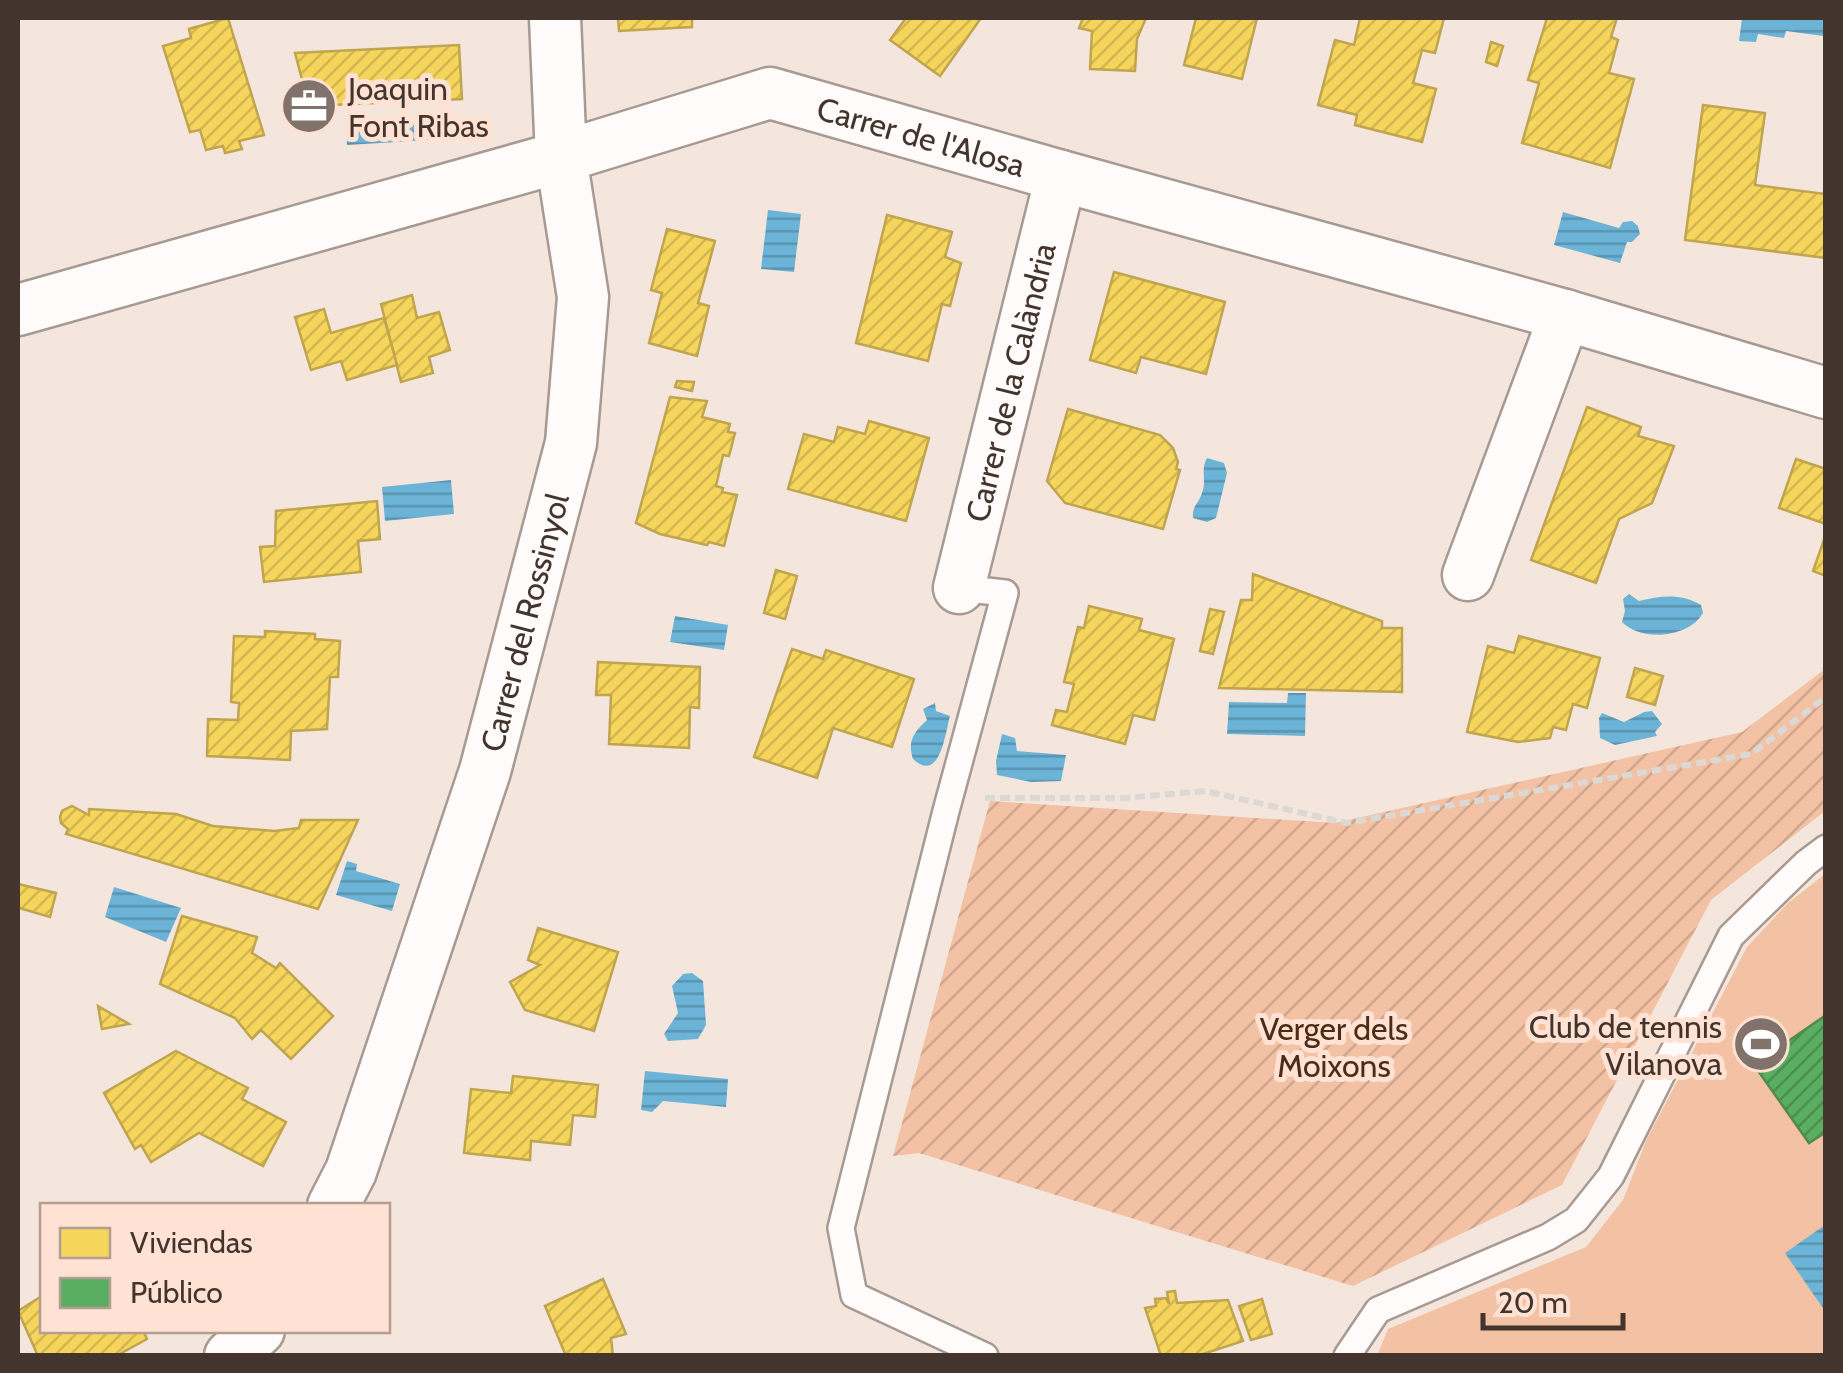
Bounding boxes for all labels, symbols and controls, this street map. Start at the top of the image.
place label: Joaquin Font Ribas [347,69,489,145]
office icon: Joaquin Font Ribas [279,76,339,136]
street label: Carrer de l'Alosa [813,88,1030,184]
street label: Carrer de la Calàndria [957,238,1063,526]
street label: Carrer del Rossinyol [471,488,577,756]
place label: Club de tennis Vilanova [1529,1007,1723,1083]
park label: Verger dels Moixons [1260,1009,1408,1085]
sports icon: Club de tennis Vilanova [1731,1014,1791,1074]
legend [40,1203,390,1333]
text: Viviendas [130,1224,253,1261]
scale bar [1483,1268,1623,1330]
text: Público [130,1274,223,1311]
text: 20 m [1498,1284,1568,1321]

